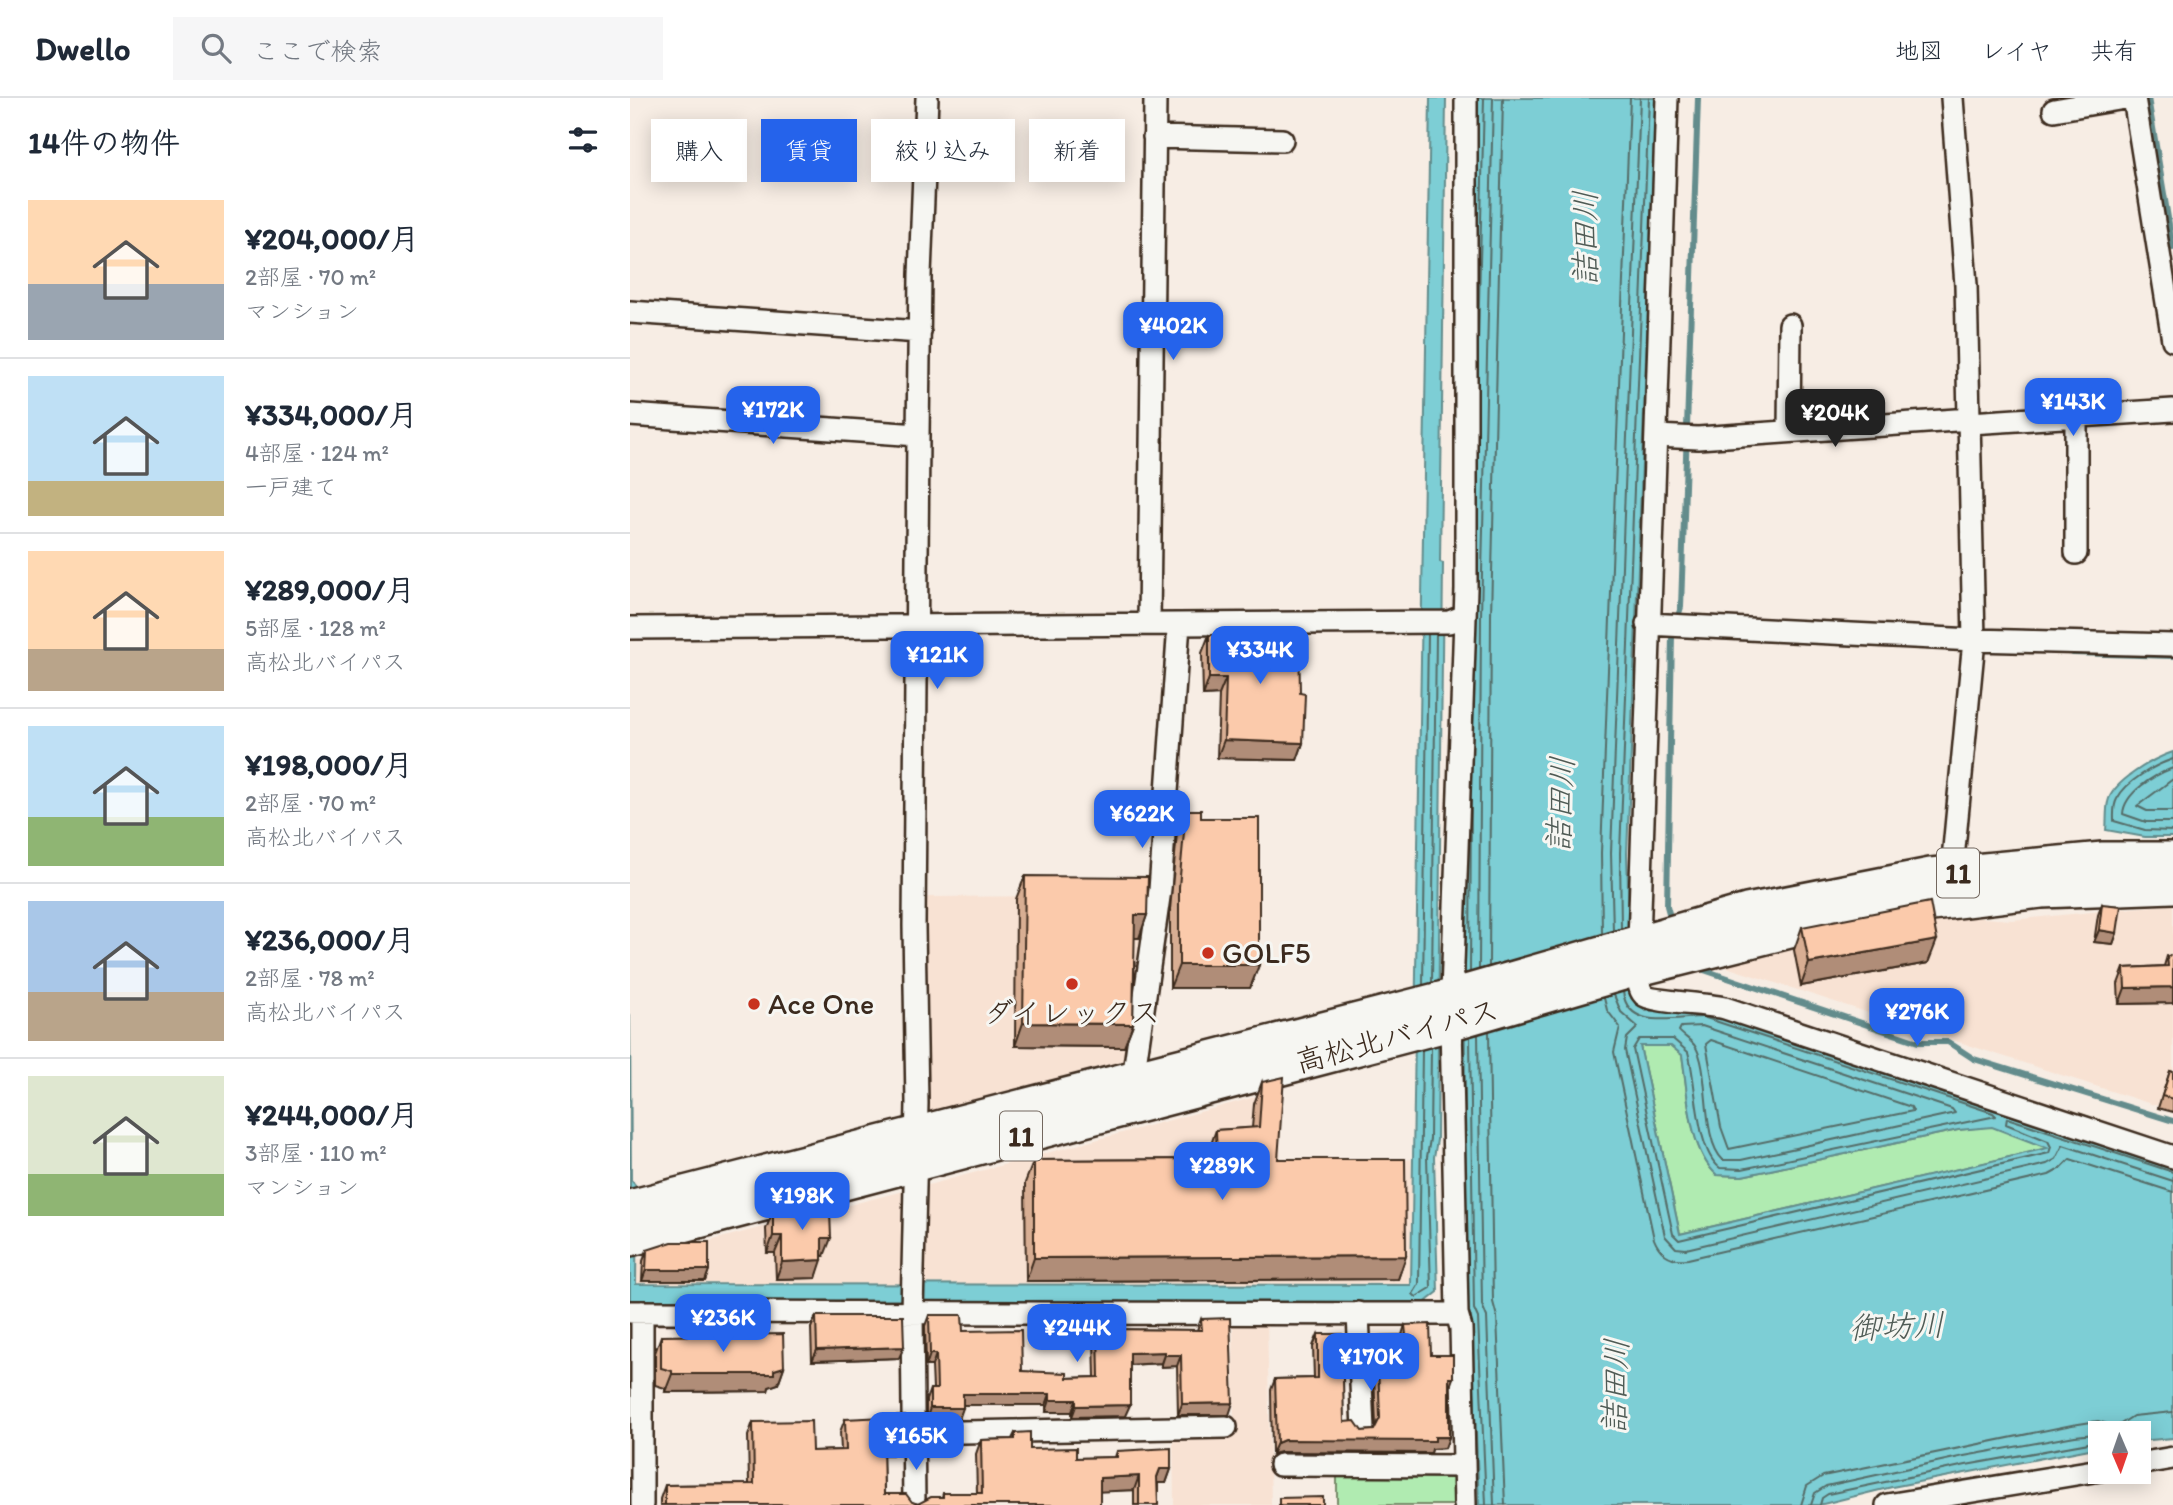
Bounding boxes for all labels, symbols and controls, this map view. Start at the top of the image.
search box [173,17,663,80]
text: Dwello [35,29,131,68]
icon: search [197,29,235,67]
text: ここで検索 [253,35,383,67]
text: 地図 [1895,36,1943,65]
text: レイヤ [1981,36,2052,65]
text: 共有 [2090,36,2138,65]
chip: 購入 [651,119,747,182]
chip: 賃貸 [761,119,857,182]
chip: 絞り込み [871,119,1015,182]
chip: 新着 [1029,119,1125,182]
icon: filters [564,121,602,159]
text: 14件の物件 [28,124,180,161]
water label: 詰田川 [1566,190,1604,286]
text: ¥204,000/月 [245,220,419,257]
icon: home [84,228,168,312]
text: 2部屋 · 70 m² [245,263,376,291]
text: マンション [245,297,359,325]
pin: ¥402K [1124,302,1222,362]
text: ¥402K [1139,311,1207,339]
pin: ¥143K [2024,378,2122,438]
pin: ¥172K [724,386,822,446]
text: ¥143K [2041,387,2105,415]
pin: ¥204K [1786,390,1884,449]
text: ¥172K [742,395,804,423]
text: ¥334,000/月 [245,396,418,433]
text: ¥204K [1801,398,1869,426]
icon: home [84,404,168,488]
text: 4部屋 · 124 m² [245,439,389,467]
text: 一戸建て [245,473,337,501]
text: ¥289,000/月 [245,571,415,608]
icon: home [84,579,168,663]
text: 5部屋 · 128 m² [245,614,386,642]
pin: ¥334K [1211,626,1309,686]
pin: ¥121K [888,632,986,691]
text: ¥334K [1227,635,1293,663]
text: ¥121K [906,640,968,668]
text: 高松北バイパス [245,648,406,676]
text: ¥198,000/月 [245,746,413,783]
icon: home [84,754,168,838]
water label: 詰田川 [1539,755,1581,853]
text: 2部屋 · 70 m² [245,789,376,817]
pin: ¥622K [1093,790,1191,850]
text: ¥622K [1110,799,1174,827]
text: 高松北バイパス [245,823,406,851]
road number: 11 [1937,848,1979,898]
text: ¥236,000/月 [245,921,415,958]
icon: home [84,929,168,1013]
place label: GOLF5 [1222,934,1311,971]
marker: GOLF5 [1200,945,1216,961]
text: 2部屋 · 78 m² [245,964,375,992]
marker: ダイレックス [1064,976,1080,992]
place label: Ace One [768,985,874,1022]
pin: ¥276K [1868,988,1966,1048]
street label: 高松北バイパス [1291,991,1503,1080]
place label: ダイレックス [984,994,1160,1031]
marker: Ace One [746,996,762,1012]
text: ¥276K [1885,997,1949,1025]
text: 高松北バイパス [245,998,406,1026]
text: ¥244,000/月 [245,1096,419,1133]
icon: home [84,1104,168,1188]
road number: 11 [1000,1112,1042,1160]
text: 3部屋 · 110 m² [245,1139,387,1167]
pin: ¥289K [1173,1142,1271,1202]
text: ¥289K [1190,1151,1254,1179]
pin: ¥198K [753,1172,851,1232]
text: マンション [245,1173,359,1201]
text: ¥198K [771,1181,833,1209]
pin: ¥236K [674,1294,772,1354]
text: ¥236K [691,1303,755,1331]
pin: ¥244K [1028,1304,1126,1364]
water label: 御坊川 [1848,1305,1946,1347]
text: ¥244K [1043,1313,1111,1341]
pin: ¥170K [1322,1334,1420,1393]
water label: 詰田川 [1594,1337,1636,1435]
text: ¥170K [1339,1342,1403,1370]
pin: ¥165K [867,1412,965,1472]
text: ¥165K [885,1421,947,1449]
north arrow [2088,1421,2151,1484]
map controls [2088,1421,2151,1484]

